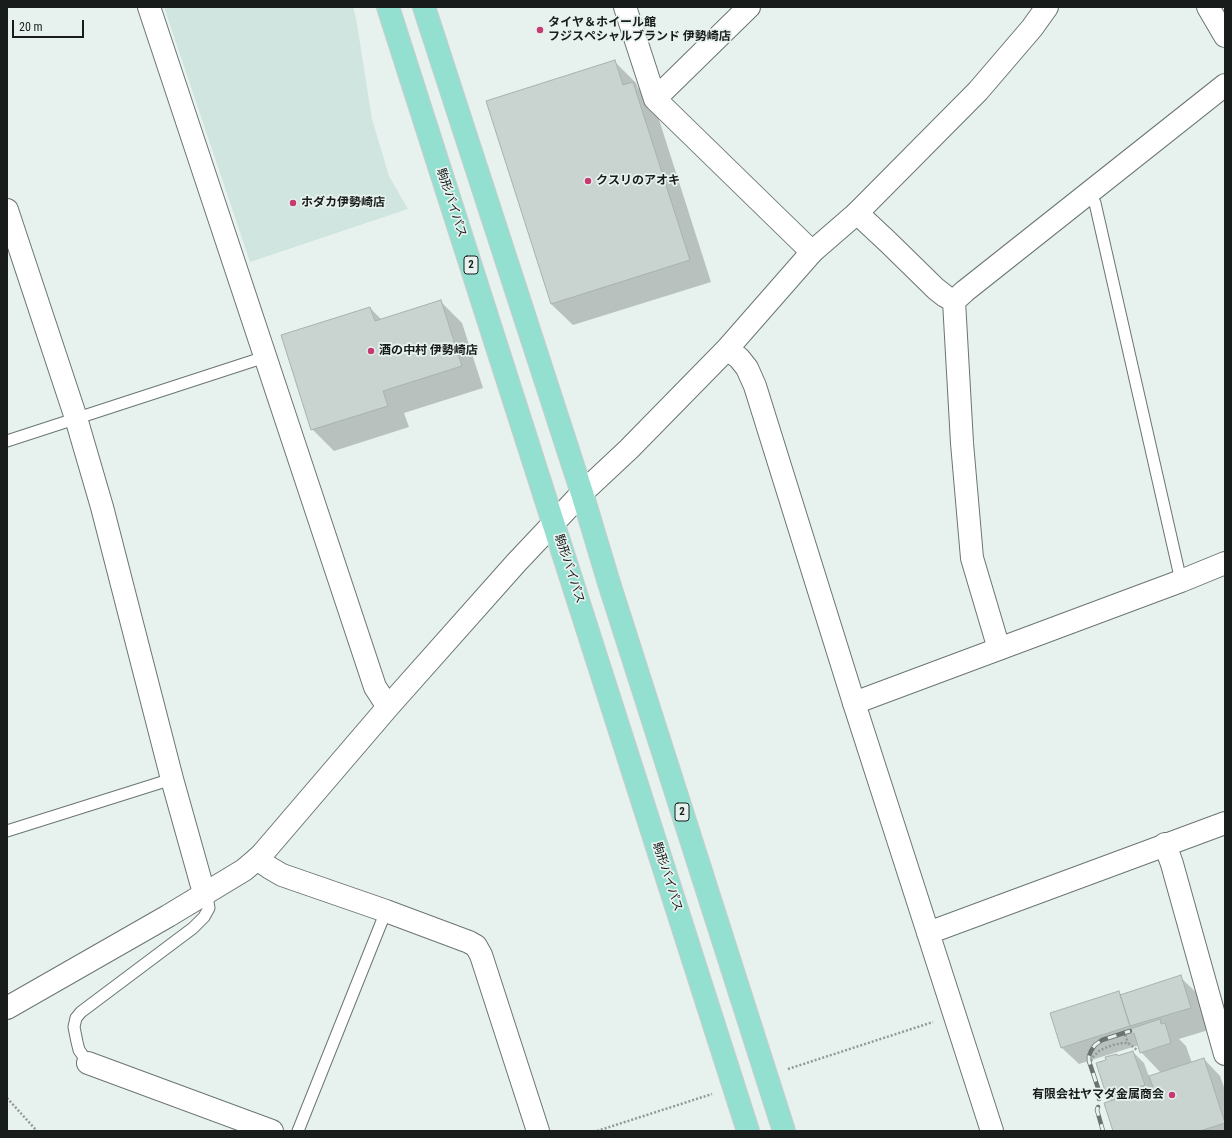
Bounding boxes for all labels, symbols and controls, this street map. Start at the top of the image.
scale bar [14,12,86,38]
place label: タイヤ＆ホイール館 フジスペシャルブランド 伊勢崎店 [548,16,731,44]
text: 20 m [19,20,43,34]
marker: タイヤ＆ホイール館 フジスペシャルブランド 伊勢崎店 [535,25,545,35]
street label: 駒形バイパス [433,167,469,239]
place label: クスリのアオキ [596,174,680,188]
marker: クスリのアオキ [583,176,593,186]
place label: ホダカ伊勢崎店 [301,196,385,210]
marker: ホダカ伊勢崎店 [288,198,298,208]
road number: 2 [464,256,478,274]
place label: 酒の中村 伊勢崎店 [379,344,478,358]
marker: 酒の中村 伊勢崎店 [366,346,376,356]
street label: 駒形バイパス [551,533,587,605]
road number: 2 [675,803,689,821]
street label: 駒形バイパス [649,841,685,913]
place label: 有限会社ヤマダ金属商会 [1032,1088,1164,1102]
marker: 有限会社ヤマダ金属商会 [1167,1090,1177,1100]

